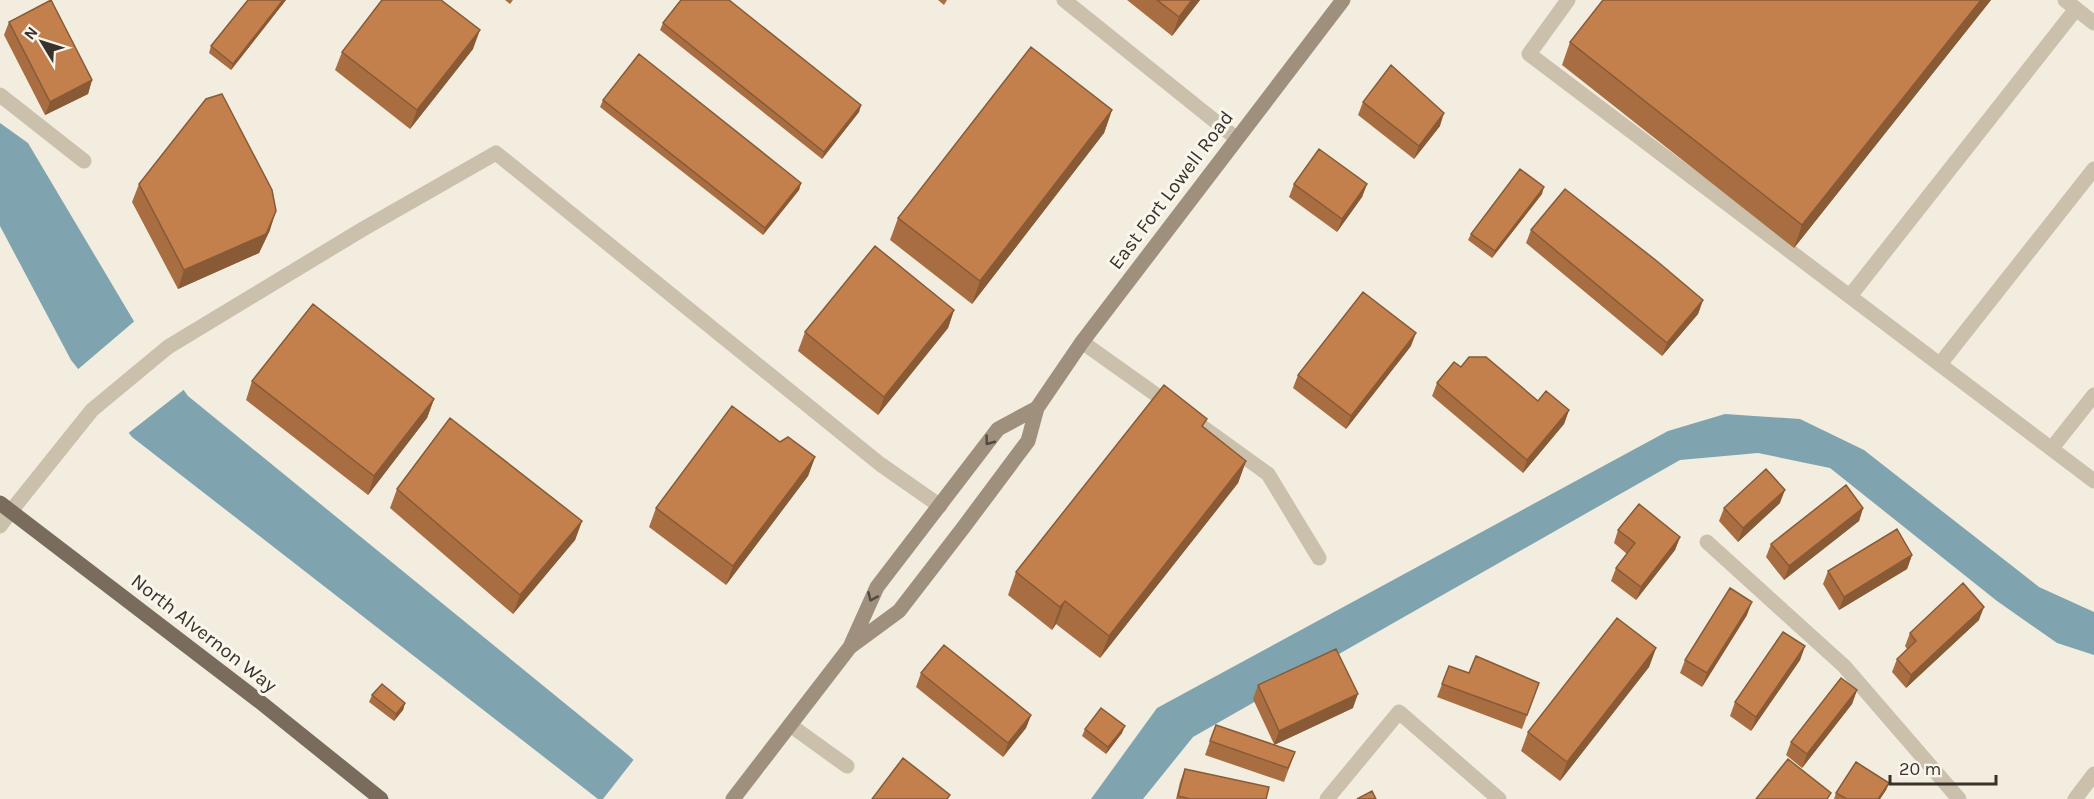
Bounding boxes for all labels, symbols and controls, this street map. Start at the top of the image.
north arrow [12,12,72,72]
text: N [20,23,42,43]
street label: East Fort Lowell Road [1104,106,1238,274]
one-way arrow [986,434,997,445]
street label: North Alvernon Way [127,569,281,697]
one-way arrow [868,590,880,601]
scale bar [1890,748,1996,786]
text: 20 m [1899,758,1941,780]

